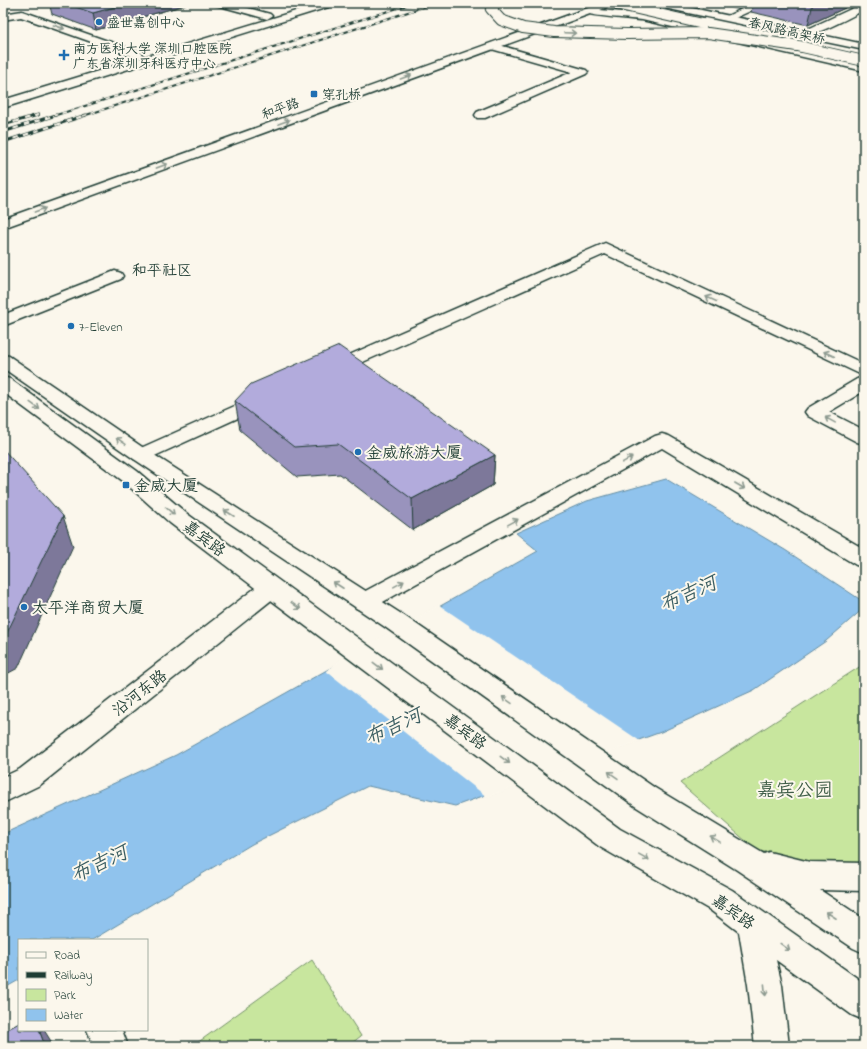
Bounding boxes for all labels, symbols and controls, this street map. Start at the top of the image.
street label: 春风路高架桥 [747,13,827,49]
place label: 盛世嘉创中心 [107,14,185,33]
marker: 盛世嘉创中心 [94,17,104,27]
one-way arrow [52,24,65,31]
one-way arrow [563,29,576,37]
place label: 南方医科大学 深圳口腔医院 广东省深圳牙科医疗中心 [73,40,232,74]
marker: 南方医科大学 深圳口腔医院 广东省深圳牙科医疗中心 [58,49,70,61]
one-way arrow [400,73,412,81]
place label: 穿孔桥 [322,86,361,105]
marker: 穿孔桥 [309,89,319,99]
street label: 和平路 [259,94,302,125]
one-way arrow [278,117,290,125]
one-way arrow [155,162,168,169]
one-way arrow [33,206,45,214]
district label: 和平社区 [132,260,192,282]
one-way arrow [706,295,718,302]
place label: 7-Eleven [79,318,123,337]
marker: 7-Eleven [66,321,76,331]
one-way arrow [823,350,835,357]
one-way arrow [29,401,40,410]
one-way arrow [824,415,836,423]
one-way arrow [116,437,127,445]
place label: 金威旅游大厦 [366,442,462,466]
marker: 金威旅游大厦 [353,447,363,457]
one-way arrow [621,455,633,463]
place label: 金威大厦 [134,475,198,499]
marker: 金威大厦 [121,480,131,490]
one-way arrow [734,483,746,491]
one-way arrow [165,506,176,515]
one-way arrow [224,509,235,517]
street label: 嘉宾路 [177,516,230,564]
one-way arrow [507,517,519,525]
water label: 布吉河 [656,569,725,621]
one-way arrow [392,579,404,587]
one-way arrow [333,581,344,589]
place label: 太平洋商贸大厦 [32,597,144,621]
marker: 太平洋商贸大厦 [19,602,29,612]
one-way arrow [291,602,302,610]
one-way arrow [373,662,384,670]
street label: 沿河东路 [108,664,173,723]
one-way arrow [501,696,512,704]
water label: 布吉河 [361,701,430,754]
street label: 嘉宾路 [438,709,491,757]
one-way arrow [500,756,511,764]
one-way arrow [608,771,619,779]
park label: 嘉宾公园 [757,778,833,805]
one-way arrow [709,835,721,843]
water label: 布吉河 [67,838,136,891]
one-way arrow [638,854,650,862]
street label: 嘉宾路 [706,889,759,936]
one-way arrow [826,911,837,920]
legend [18,939,148,1031]
one-way arrow [779,943,790,951]
text: Road [54,947,80,965]
text: Railway [54,967,93,986]
one-way arrow [761,983,769,996]
text: Park [54,987,76,1005]
text: Water [54,1007,83,1025]

